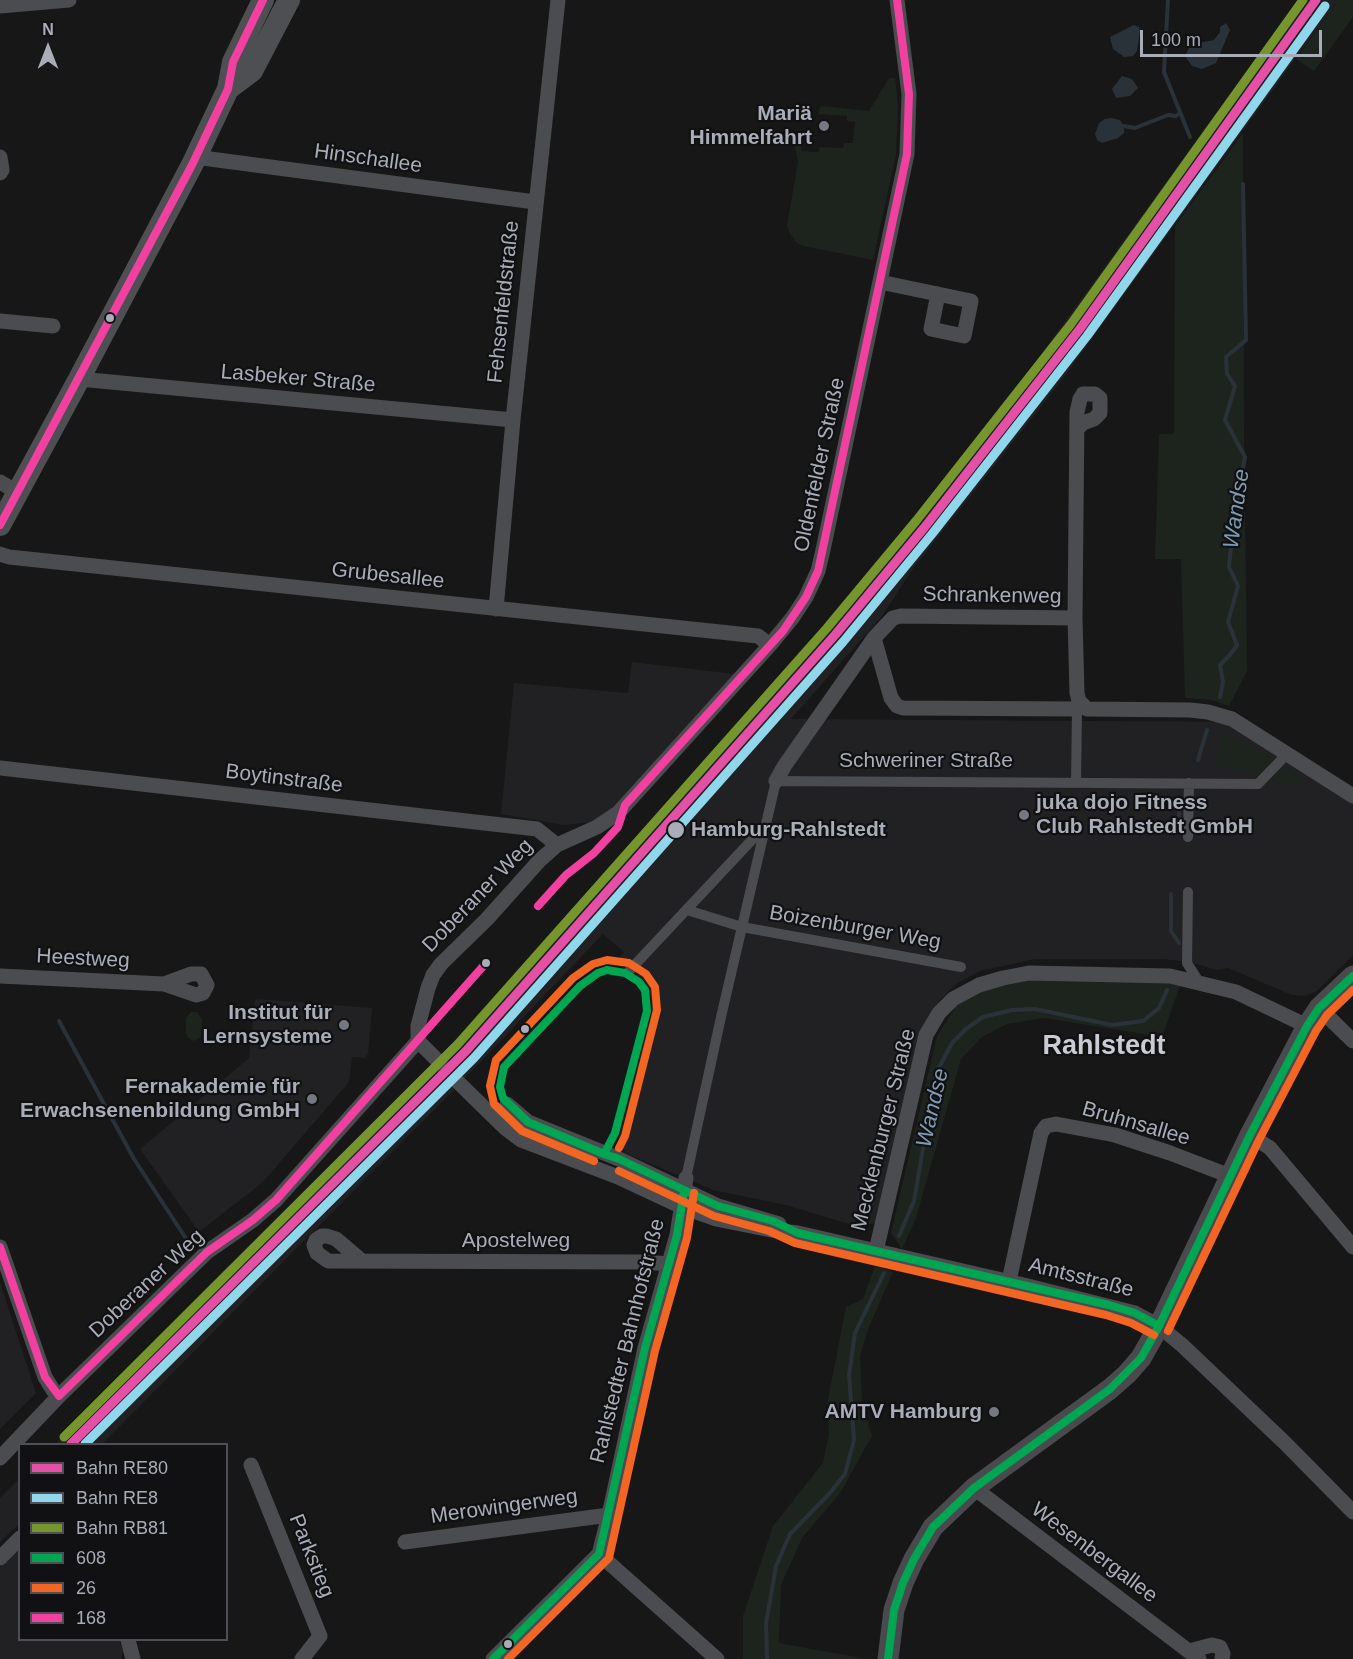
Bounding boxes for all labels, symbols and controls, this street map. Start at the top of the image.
north arrow [18,18,78,78]
scale bar [1143,18,1324,56]
text: N [42,21,54,38]
text: 100 m [1151,30,1201,50]
place label: Mariä Himmelfahrt [689,101,812,151]
marker: Mariä Himmelfahrt [817,119,831,133]
street label: Hinschallee [312,139,424,179]
street label: Fehsenfeldstraße [483,219,525,385]
unlabelled marker [104,312,116,324]
street label: Lasbeker Straße [220,360,376,398]
street label: Oldenfelder Straße [789,376,851,554]
water label: Wandse [1218,467,1256,551]
street label: Grubesallee [330,558,446,594]
street label: Schrankenweg [922,582,1062,610]
street label: Schweriner Straße [839,748,1013,774]
street label: Boytinstraße [224,759,344,799]
place label: juka dojo Fitness Club Rahlstedt GmbH [1036,790,1253,840]
marker: juka dojo Fitness Club Rahlstedt GmbH [1017,808,1031,822]
place label: Hamburg-Rahlstedt [691,817,886,843]
marker: Hamburg-Rahlstedt [666,820,686,840]
street label: Doberaner Weg [418,834,538,958]
street label: Boizenburger Weg [767,901,943,955]
street label: Heestweg [36,944,130,974]
unlabelled marker [480,957,492,969]
place label: Institut für Lernsysteme [202,1000,332,1050]
marker: Institut für Lernsysteme [337,1018,351,1032]
unlabelled marker [519,1023,531,1035]
street label: Mecklenburger Straße [847,1026,921,1234]
district label: Rahlstedt [1042,1031,1166,1063]
water label: Wandse [911,1066,955,1150]
place label: Fernakademie für Erwachsenenbildung GmbH [20,1074,300,1124]
marker: Fernakademie für Erwachsenenbildung GmbH [305,1092,319,1106]
street label: Bruhnsallee [1079,1097,1193,1151]
street label: Rahlstedter Bahnhofstraße [585,1216,671,1466]
street label: Doberaner Weg [84,1224,210,1344]
street label: Apostelweg [462,1228,570,1254]
street label: Amtsstraße [1026,1253,1136,1303]
place label: AMTV Hamburg [824,1399,982,1425]
marker: AMTV Hamburg [987,1405,1001,1419]
legend [18,1443,228,1641]
text: Bahn RE80 [76,1458,168,1478]
street label: Merowingerweg [429,1484,579,1530]
text: Bahn RE8 [76,1488,158,1508]
street label: Wesenbergallee [1026,1497,1162,1609]
street label: Parkstieg [283,1511,339,1601]
text: Bahn RB81 [76,1518,168,1538]
text: 608 [76,1548,106,1568]
text: 26 [76,1578,96,1598]
text: 168 [76,1608,106,1628]
unlabelled marker [502,1638,514,1650]

